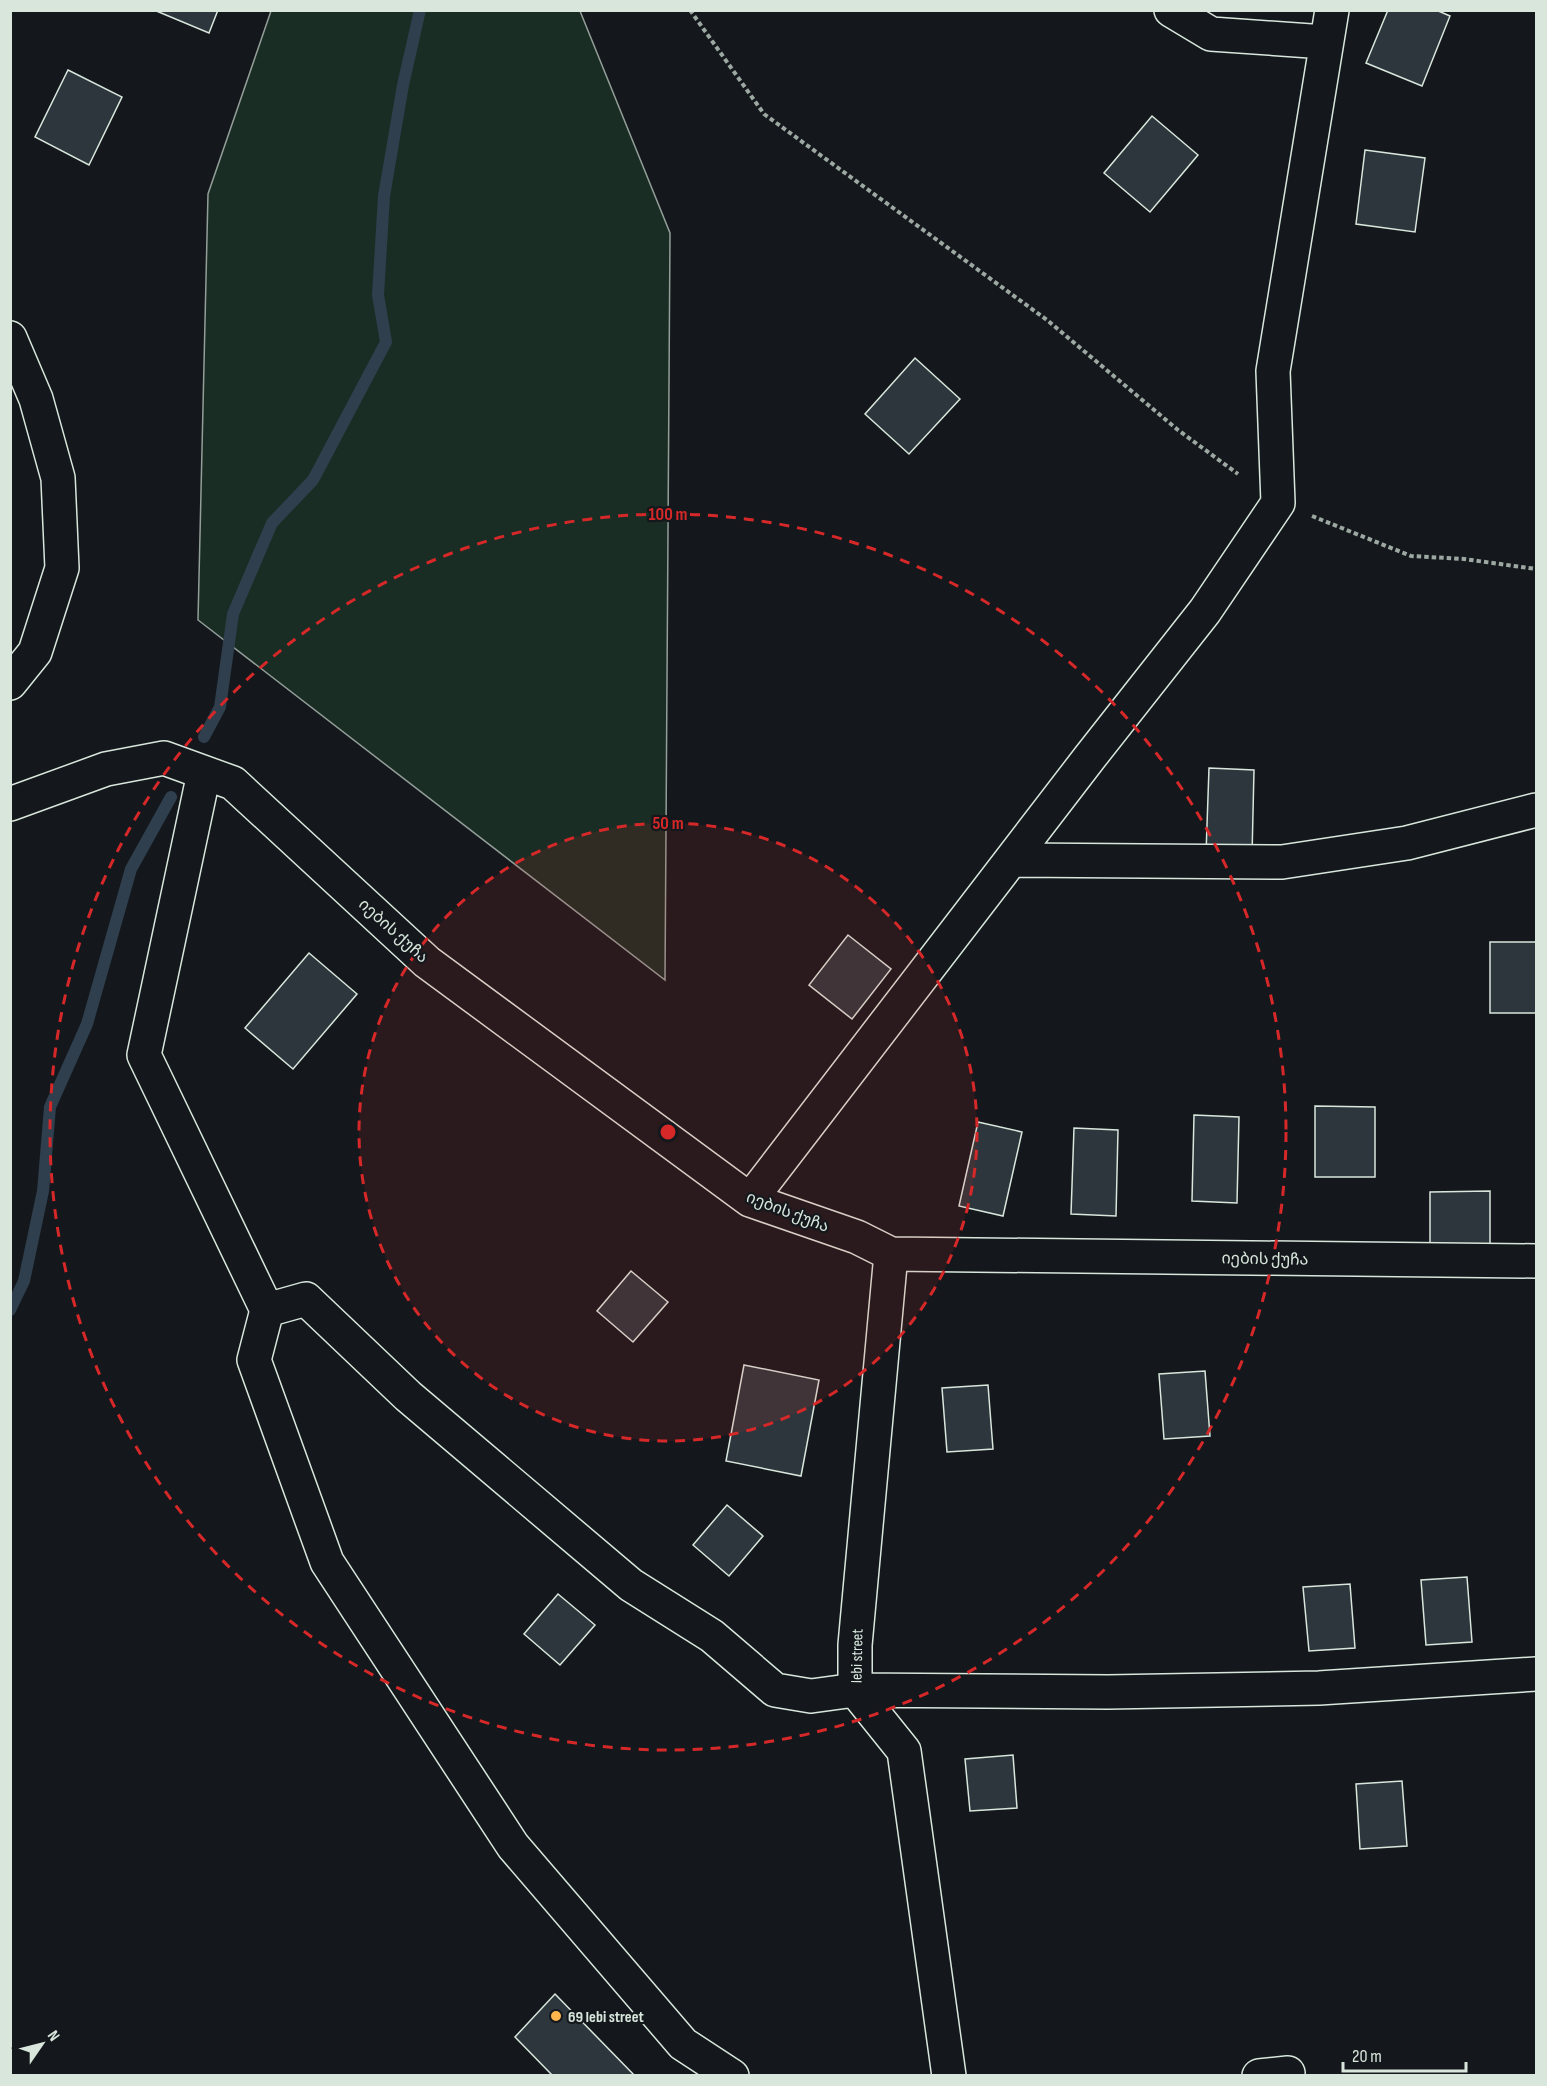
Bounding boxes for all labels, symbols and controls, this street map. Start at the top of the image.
text: 100 m [649,504,688,525]
text: 50 m [652,813,684,834]
street label: იების ქუჩა [354,895,432,967]
centre of rings [658,1122,678,1142]
street label: იების ქუჩა [743,1188,831,1237]
street label: იების ქუჩა [1221,1249,1309,1270]
street label: Iebi street [848,1629,867,1683]
place label: 69 Iebi street [568,2008,644,2027]
marker: 69 Iebi street [549,2009,563,2023]
north arrow [12,2014,72,2074]
text: N [43,2027,63,2045]
scale bar [1343,2035,1466,2073]
text: 20 m [1352,2046,1382,2067]

